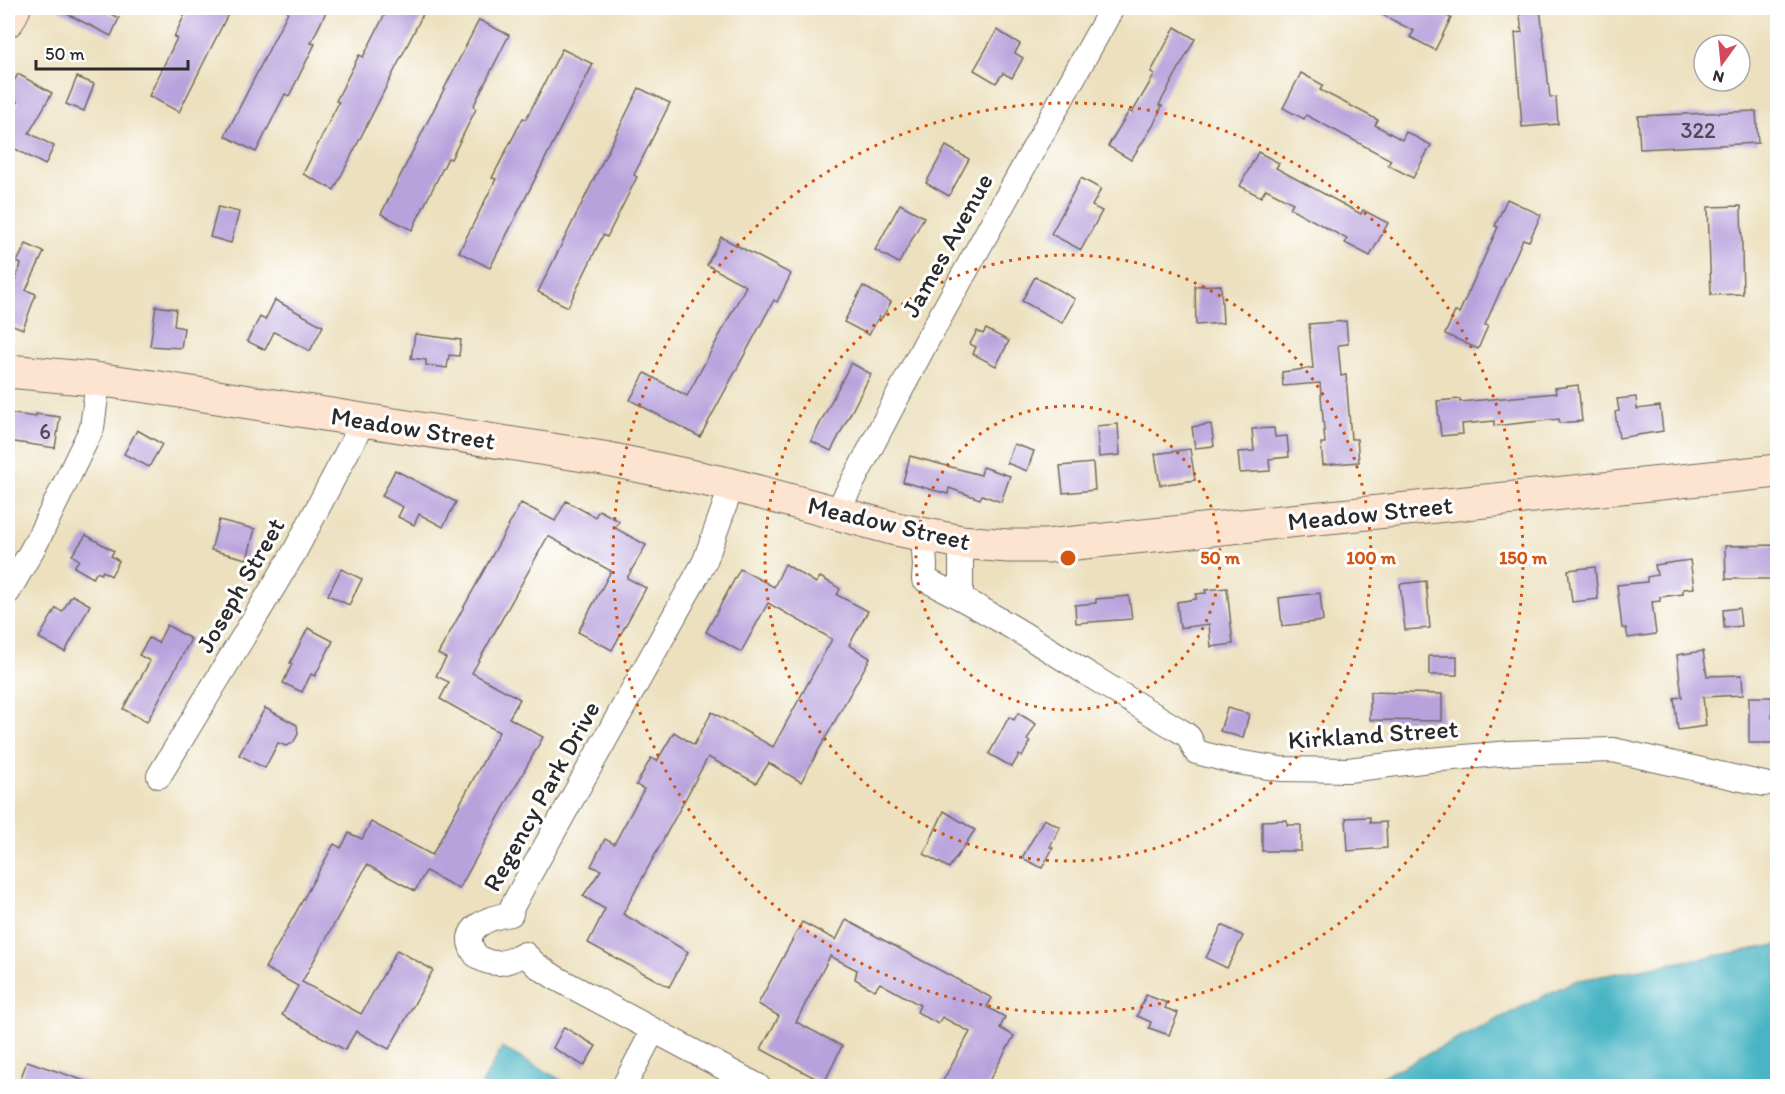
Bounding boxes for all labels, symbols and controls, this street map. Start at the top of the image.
scale bar [36,33,188,71]
north arrow [1692,33,1752,93]
text: 50 m [45,43,85,65]
text: N [1711,66,1726,88]
house number: 322 [1680,117,1716,144]
street label: James Avenue [894,167,1000,323]
street label: Meadow Street [329,399,498,457]
house number: 6 [39,418,51,445]
street label: Meadow Street [1286,488,1454,538]
street label: Meadow Street [805,489,974,557]
street label: Joseph Street [188,512,292,658]
text: 50 m [1200,547,1241,569]
text: 100 m [1346,547,1397,569]
text: 150 m [1499,547,1548,569]
centre of rings [1058,548,1078,568]
street label: Regency Park Drive [475,695,607,897]
street label: Kirkland Street [1287,712,1460,756]

